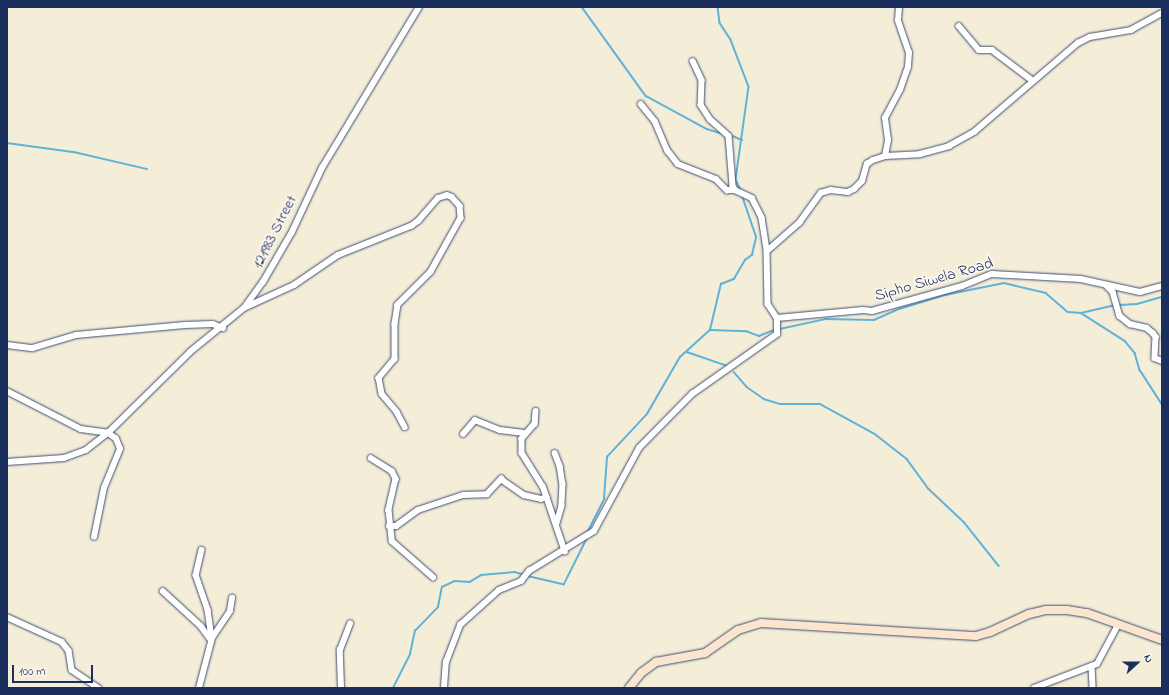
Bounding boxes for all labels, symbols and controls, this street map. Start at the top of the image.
street label: 121983 Street [248,192,302,272]
street label: Sipho Siwela Road [873,254,995,306]
north arrow [1117,643,1157,683]
text: N [1139,652,1157,665]
scale bar [14,657,95,683]
text: 100 m [19,663,46,681]

